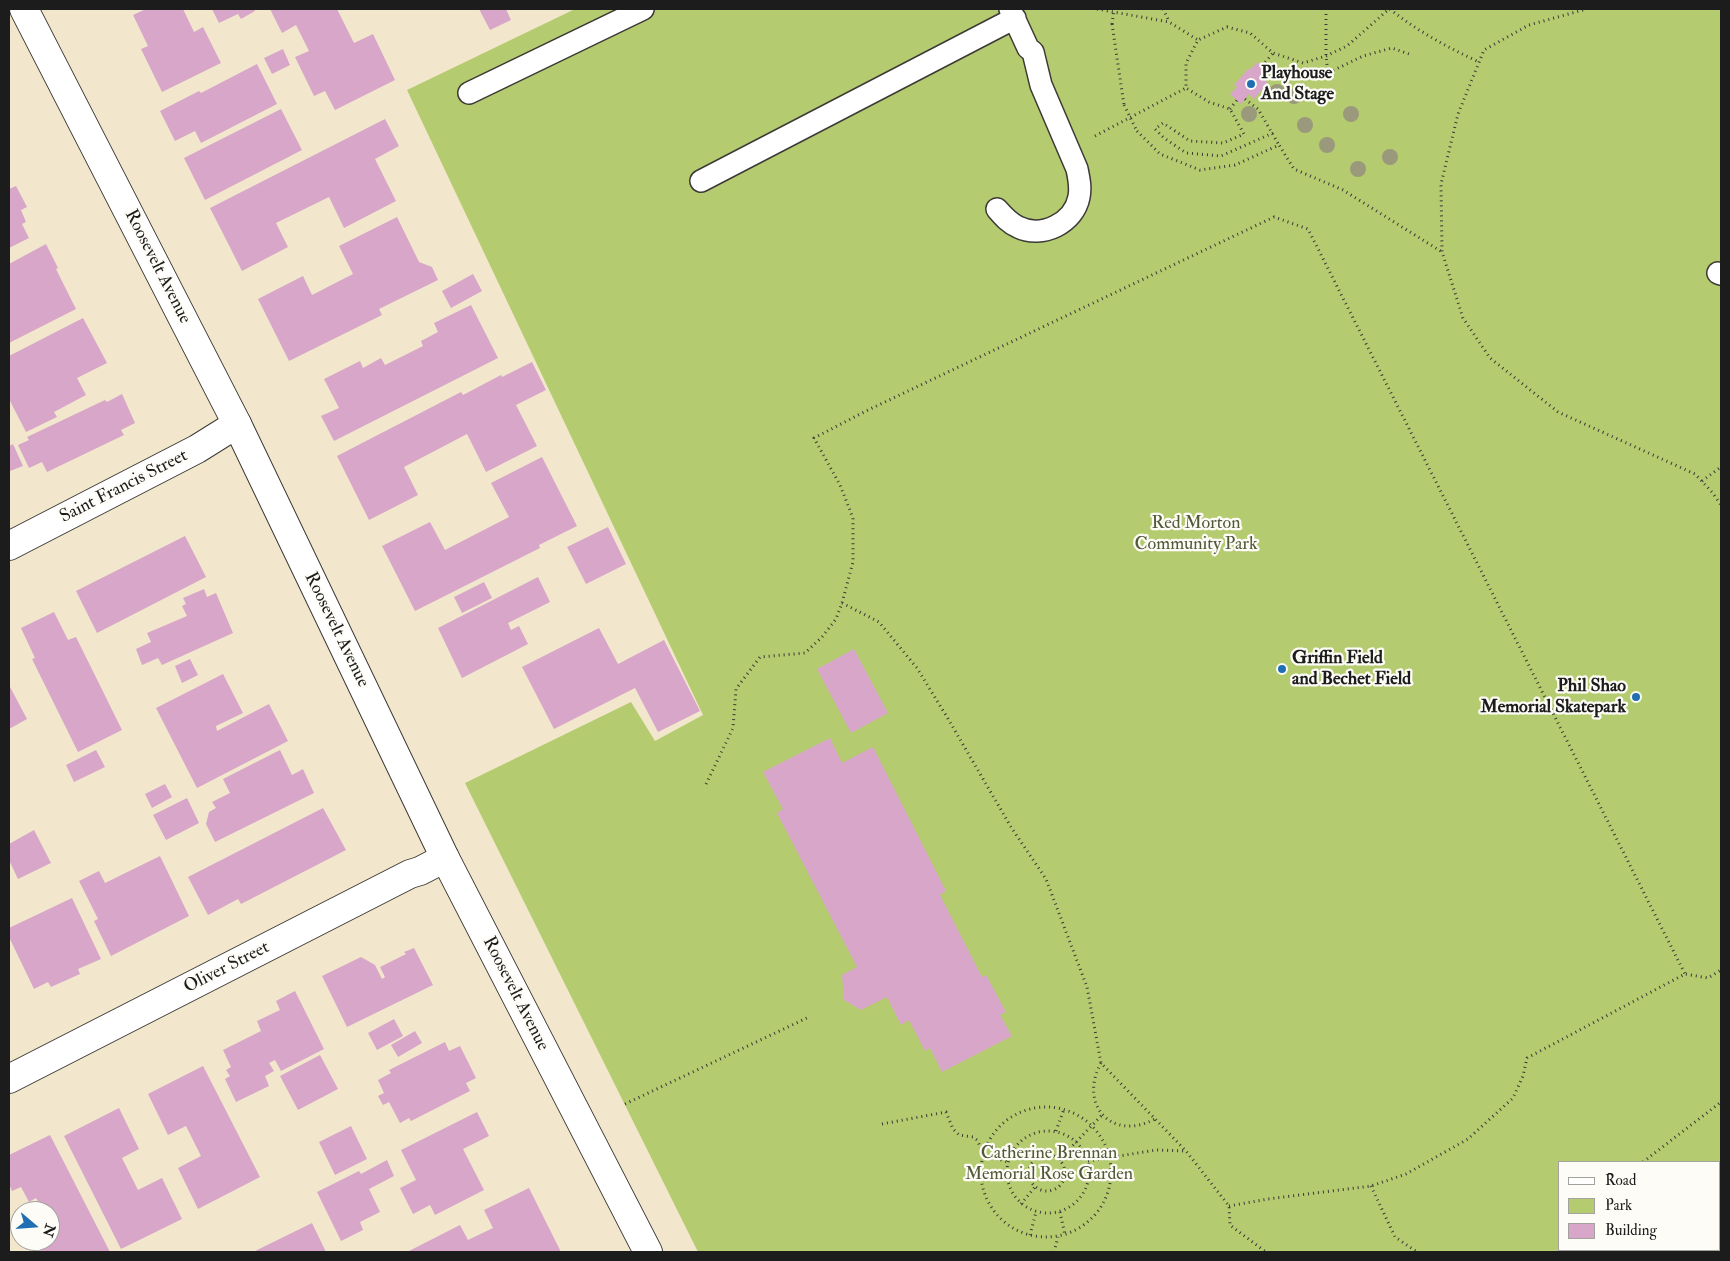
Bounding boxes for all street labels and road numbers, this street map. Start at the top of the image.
street label: Roosevelt Avenue [119,206,195,328]
street label: Saint Francis Street [56,445,192,529]
street label: Roosevelt Avenue [299,569,373,691]
street label: Roosevelt Avenue [477,933,553,1055]
street label: Oliver Street [181,937,273,999]

